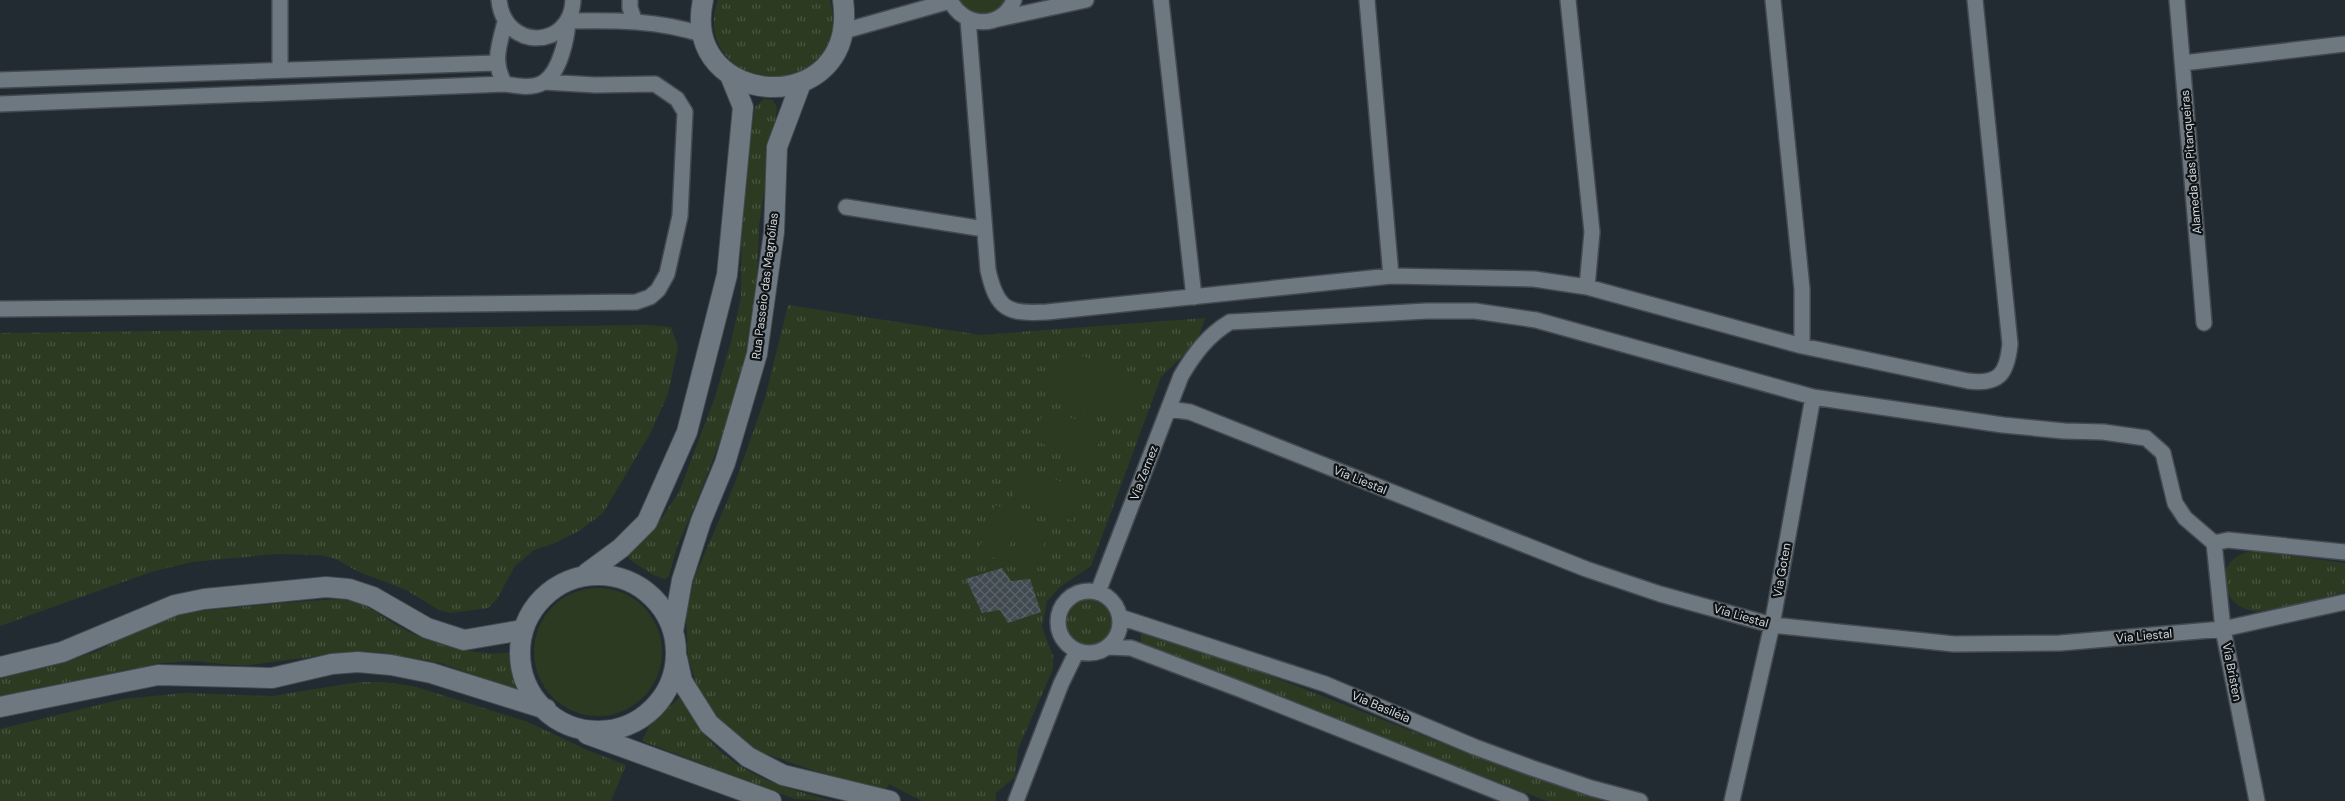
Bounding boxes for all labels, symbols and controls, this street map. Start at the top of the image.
street label: Alameda das Pitanqueiras [2177,89,2205,235]
street label: Rua Passeio das Magnólias [748,212,782,360]
street label: Via Zernez [1126,443,1162,503]
street label: Via Liestal [1331,462,1389,498]
street label: Via Goten [1769,541,1795,598]
street label: Via Liestal [1712,601,1770,631]
street label: Via Liestal [2115,626,2173,646]
street label: Via Bristen [2219,641,2246,703]
street label: Via Basiléia [1349,687,1413,727]

